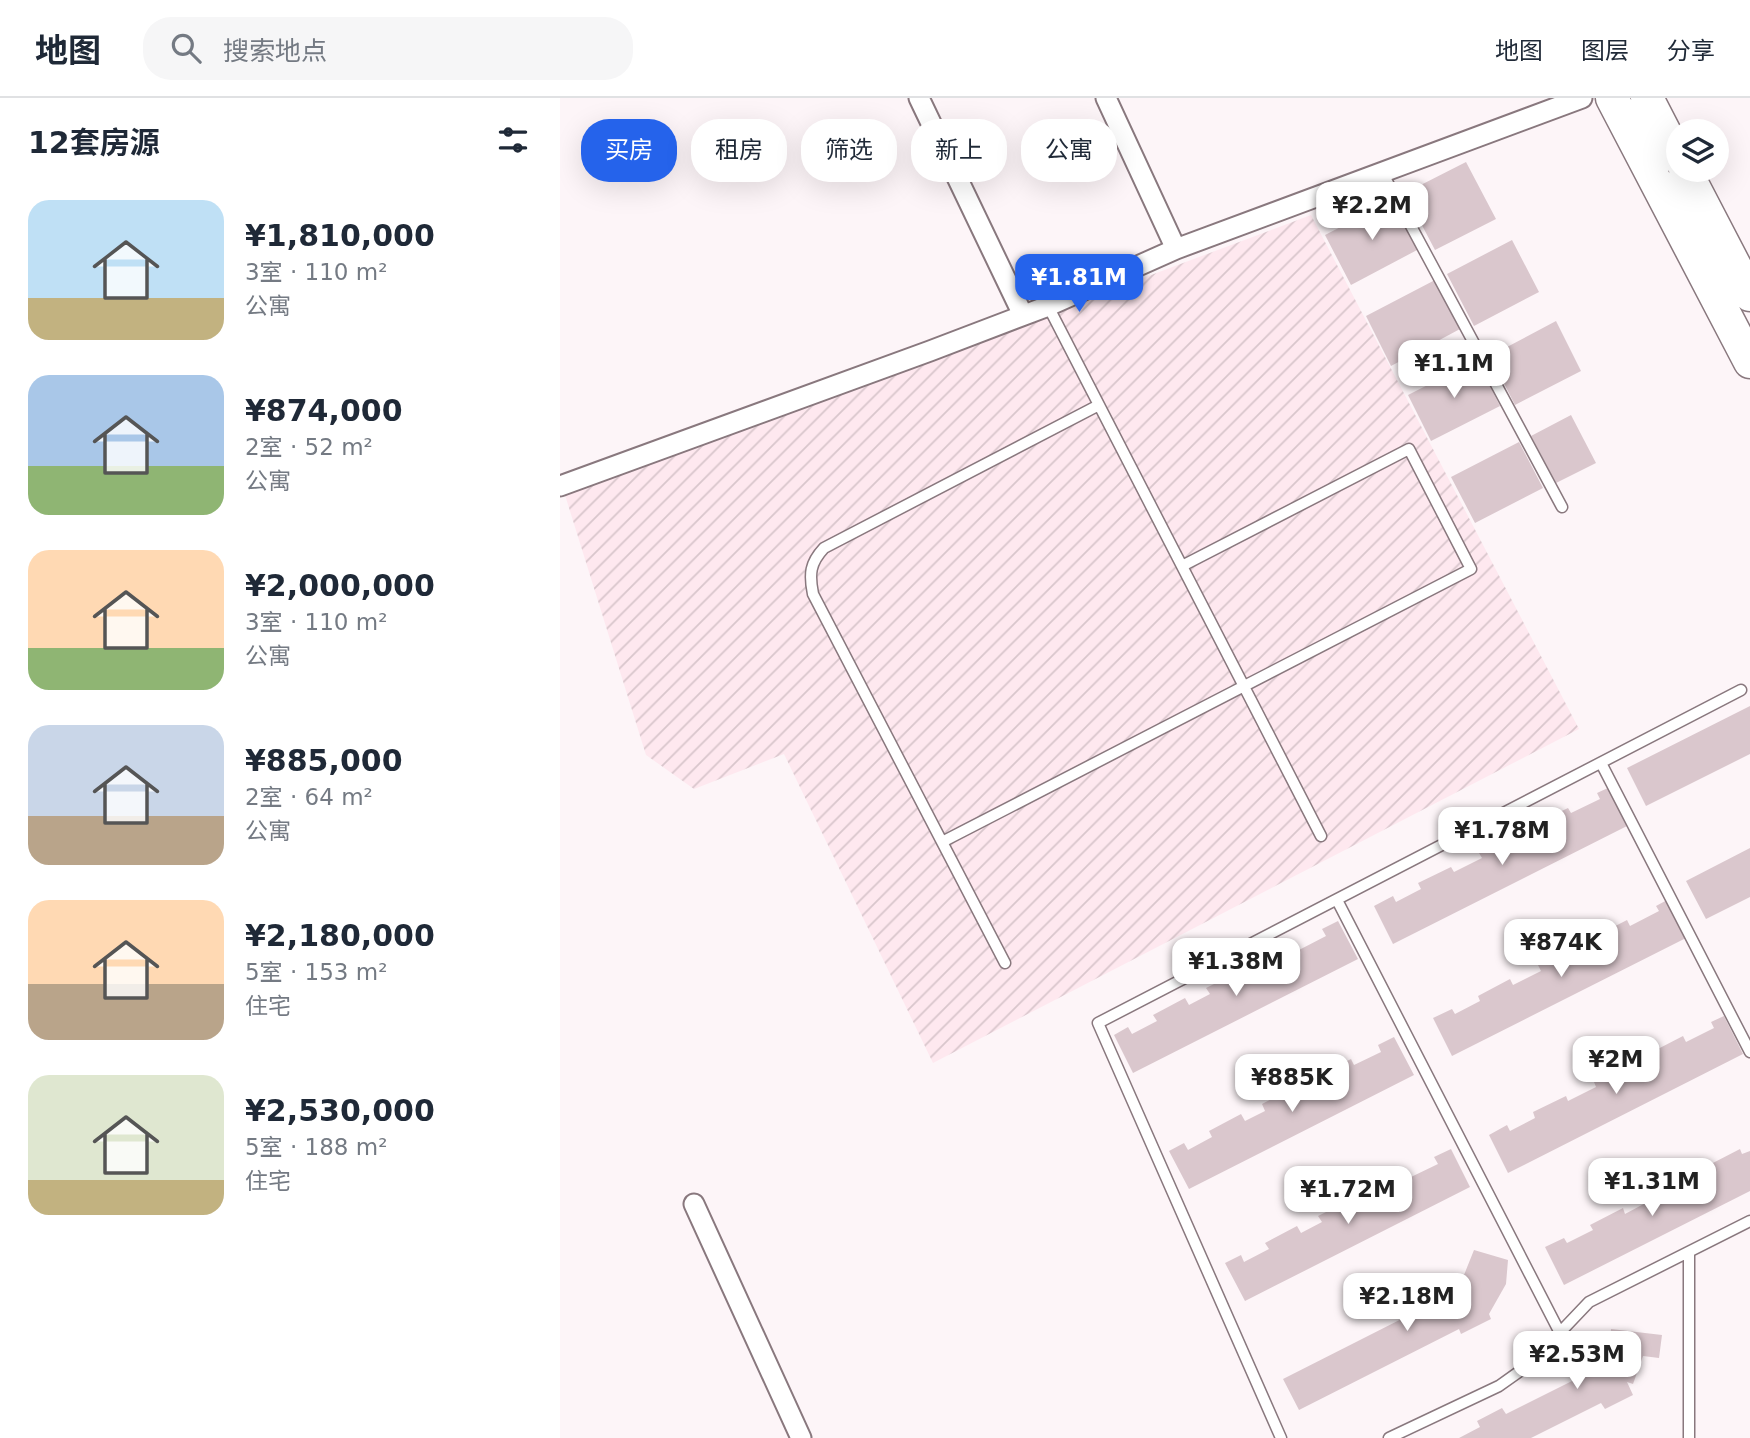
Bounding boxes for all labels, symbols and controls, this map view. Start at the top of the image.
search box [143,17,633,80]
icon: search [167,29,205,67]
text: 地图 [35,31,101,70]
text: 搜索地点 [223,36,327,66]
text: 地图 [1495,37,1543,65]
text: 图层 [1581,37,1629,65]
text: 分享 [1667,37,1715,65]
chip: 买房 [581,119,677,182]
chip: 租房 [691,119,787,182]
chip: 筛选 [801,119,897,182]
chip: 新上 [911,119,1007,182]
chip: 公寓 [1021,119,1117,182]
map controls [1666,119,1729,182]
button: layers [1666,119,1729,182]
icon: filters [494,121,532,159]
text: 12套房源 [28,125,160,160]
pin: ¥2.2M [1323,183,1421,242]
text: ¥2.2M [1332,192,1412,218]
text: ¥1,810,000 [245,218,435,253]
icon: home [84,228,168,312]
pin: ¥1.81M [1022,254,1136,314]
text: 3室 · 110 m² [245,259,387,285]
text: ¥1.81M [1031,264,1127,290]
text: 公寓 [245,293,291,319]
pin: ¥1.1M [1405,341,1503,400]
text: ¥1.1M [1414,350,1494,376]
text: ¥874,000 [245,393,403,428]
icon: home [84,403,168,487]
text: 2室 · 52 m² [245,434,373,460]
text: 公寓 [245,468,291,494]
text: ¥2,000,000 [245,568,435,603]
icon: home [84,578,168,662]
text: 3室 · 110 m² [245,609,387,635]
text: 公寓 [245,643,291,669]
text: ¥885,000 [245,743,403,778]
icon: home [84,753,168,837]
text: 2室 · 64 m² [245,784,373,810]
pin: ¥1.78M [1445,808,1559,867]
text: ¥1.78M [1454,817,1550,843]
text: 公寓 [245,818,291,844]
text: ¥2,180,000 [245,918,435,953]
pin: ¥874K [1512,920,1610,979]
icon: home [84,928,168,1012]
text: ¥874K [1520,929,1602,955]
pin: ¥1.38M [1179,939,1293,998]
text: ¥1.38M [1188,948,1284,974]
text: 5室 · 153 m² [245,959,387,985]
text: 住宅 [245,993,291,1019]
pin: ¥2M [1582,1037,1650,1096]
text: ¥2M [1589,1046,1643,1072]
pin: ¥885K [1243,1054,1341,1114]
text: ¥885K [1251,1064,1333,1090]
text: ¥2,530,000 [245,1093,435,1128]
icon: home [84,1103,168,1187]
text: 5室 · 188 m² [245,1134,387,1160]
pin: ¥1.31M [1595,1158,1709,1218]
pin: ¥1.72M [1291,1166,1405,1226]
text: 住宅 [245,1168,291,1194]
text: ¥1.31M [1604,1168,1700,1194]
text: ¥1.72M [1300,1176,1396,1202]
pin: ¥2.18M [1350,1274,1464,1333]
text: ¥2.18M [1359,1283,1455,1309]
pin: ¥2.53M [1520,1332,1634,1391]
text: ¥2.53M [1529,1341,1625,1367]

